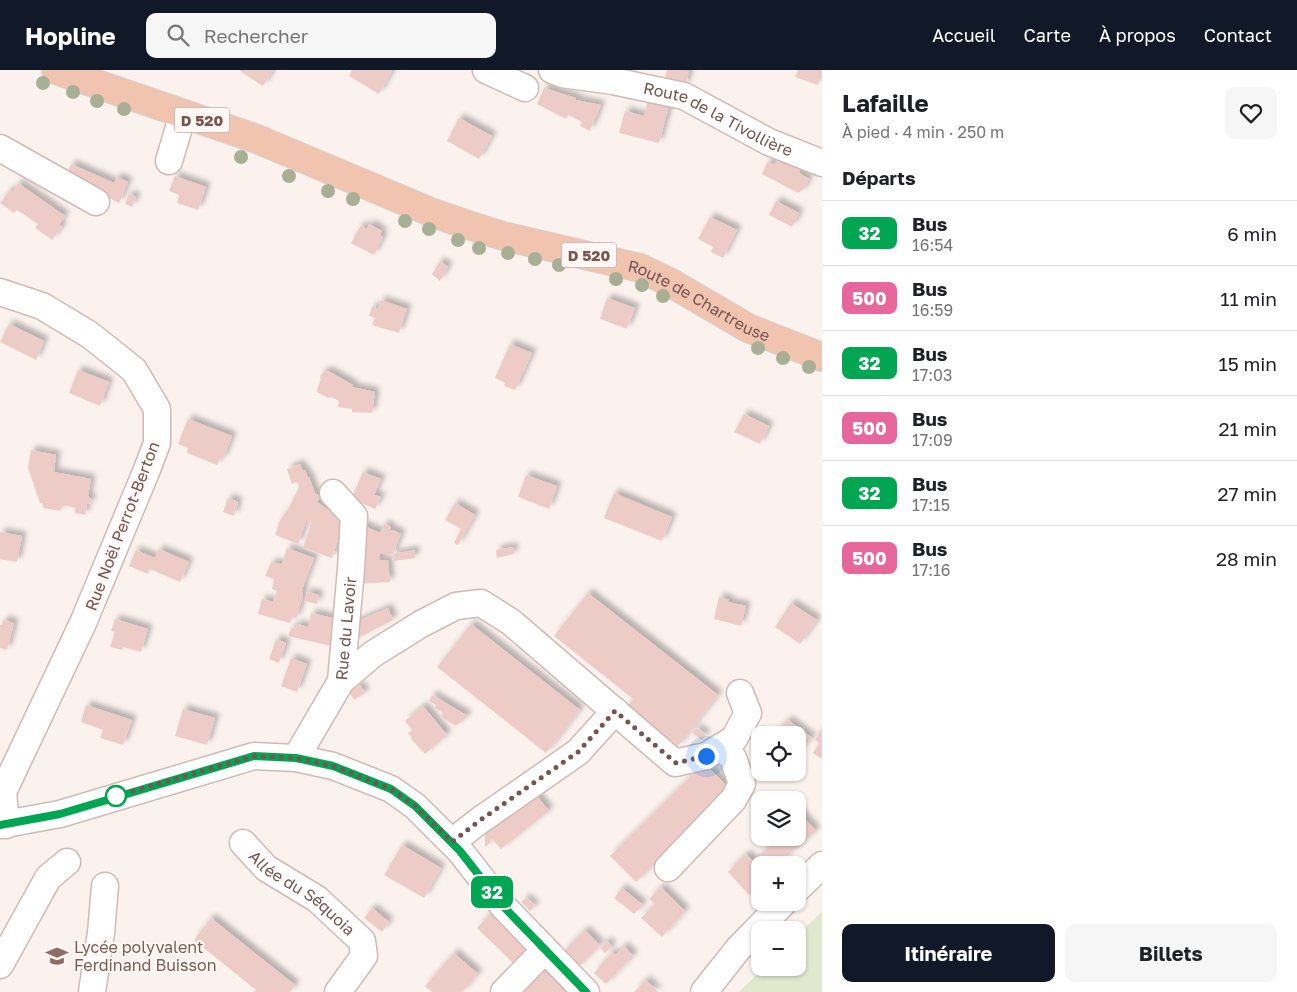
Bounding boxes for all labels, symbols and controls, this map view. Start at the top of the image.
search box [146,13,496,58]
text: Hopline [25,21,116,50]
icon: search [164,21,192,49]
text: Rechercher [204,24,308,47]
text: Accueil [932,24,996,46]
text: Carte [1024,24,1071,46]
text: À propos [1099,24,1176,46]
text: Contact [1204,24,1272,46]
street label: Route de la Tivollière [642,78,796,160]
button: heart [1225,87,1277,139]
text: Lafaille [842,88,929,117]
road number: D 520 [174,108,230,132]
text: À pied · 4 min · 250 m [842,122,1004,142]
text: Départs [842,166,916,189]
text: Bus [912,212,947,235]
text: 32 [859,222,880,244]
text: 6 min [1227,222,1277,245]
text: 16:54 [912,235,953,255]
road number: D 520 [562,242,616,268]
street label: Route de Chartreuse [626,256,773,346]
text: Bus [912,277,947,300]
text: 500 [852,287,887,309]
text: 11 min [1220,287,1277,310]
text: 16:59 [912,300,953,320]
text: Bus [912,342,947,365]
text: 32 [859,352,880,374]
text: 15 min [1218,352,1277,375]
text: 17:03 [912,365,952,385]
text: Bus [912,407,947,430]
text: 500 [852,417,887,439]
text: 21 min [1218,417,1277,440]
text: 17:09 [912,430,953,450]
street label: Rue Noël Perrot-Berton [80,439,164,613]
text: Bus [912,472,947,495]
text: 32 [859,482,880,504]
text: 27 min [1218,482,1277,505]
text: 17:15 [912,495,950,515]
text: Bus [912,537,947,560]
text: 500 [852,547,887,569]
text: 28 min [1216,547,1277,570]
text: 17:16 [912,560,950,580]
street label: Rue du Lavoir [331,576,360,681]
map controls [751,726,806,976]
button: locate [751,726,806,781]
your location [694,744,719,769]
unlabelled marker [105,785,127,807]
button: layers [751,791,806,846]
street label: Allée du Séquoia [245,846,359,940]
button: + [751,856,806,911]
line badge: 32 [470,876,514,908]
text: 32 [481,881,503,903]
button: − [751,921,806,976]
button: Itinéraire [842,924,1055,982]
button: Billets [1065,924,1277,982]
place label: Lycée polyvalent Ferdinand Buisson [74,937,217,975]
school or university icon: Lycée polyvalent Ferdinand Buisson [44,943,70,969]

